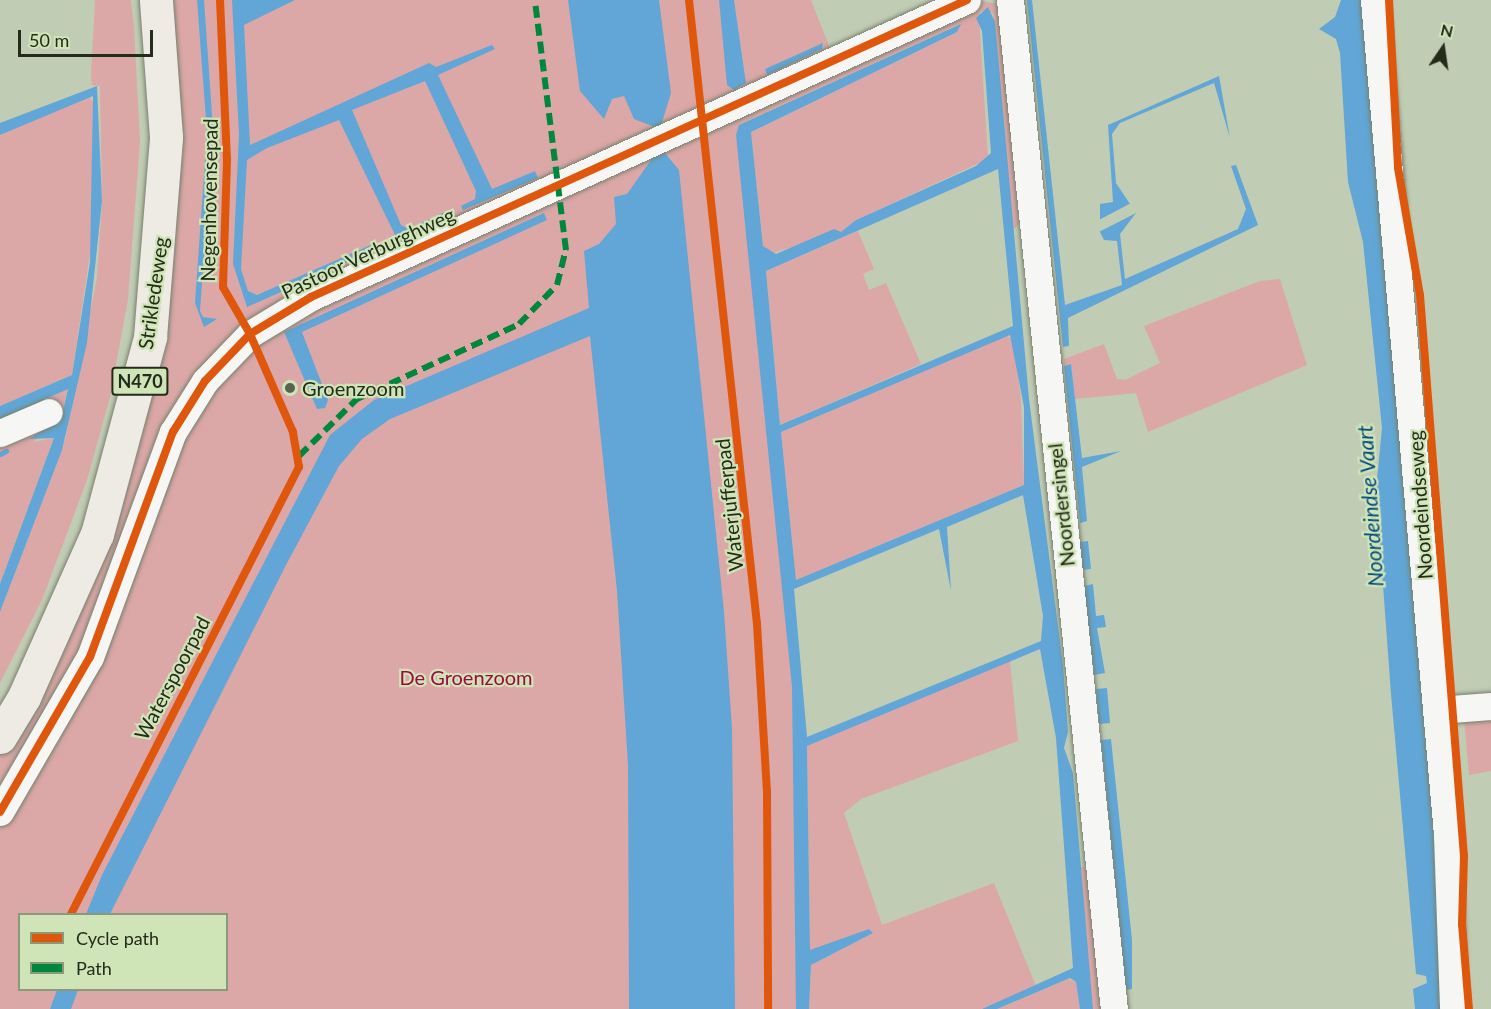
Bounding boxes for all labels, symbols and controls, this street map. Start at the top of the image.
scale bar [21,18,156,56]
north arrow [1413,18,1473,78]
text: N [1439,19,1455,41]
text: 50 m [29,29,69,51]
street label: Negenhovensepad [196,118,222,282]
street label: Pastoor Verburghweg [277,202,459,304]
street label: Strikledeweg [133,235,173,351]
road number: N470 [110,366,170,396]
place label: Groenzoom [302,376,404,400]
marker: Groenzoom [283,381,297,395]
water label: Noordeindse Vaart [1352,424,1388,588]
street label: Noordeindseweg [1403,430,1437,580]
street label: Waterjufferpad [710,437,748,573]
street label: Noordersingel [1043,442,1079,568]
street label: Waterspoorpad [129,612,215,744]
park label: De Groenzoom [399,665,533,689]
legend [18,913,228,991]
text: Cycle path [76,927,159,949]
text: Path [76,957,112,979]

